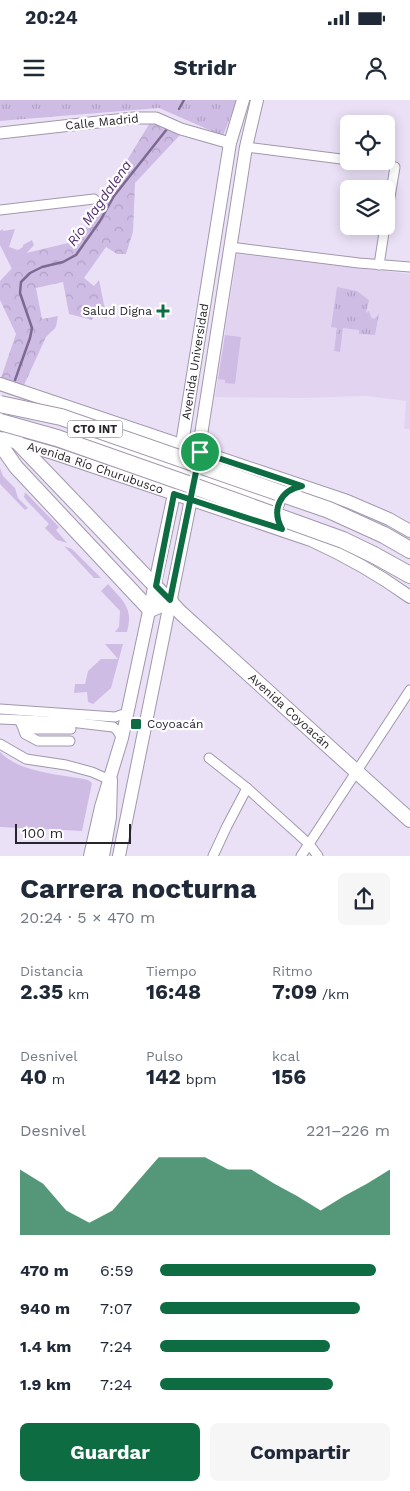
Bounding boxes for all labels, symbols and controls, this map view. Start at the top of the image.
text: 20:24 [25,6,78,29]
icon: menu [20,54,48,82]
icon: person [362,54,390,82]
text: Stridr [174,55,236,80]
street label: Calle Madrid [65,111,139,133]
map controls [340,115,395,235]
button: locate [340,115,395,170]
water label: Río Magdalena [64,157,135,249]
button: layers [340,180,395,235]
street label: Avenida Universidad [179,302,211,421]
place label: Salud Digna [83,304,152,318]
marker: Salud Digna [156,304,170,318]
road number: CTO INT [68,420,122,438]
pin [179,431,221,473]
icon: arrive [186,438,214,466]
street label: Avenida Río Churubusco [26,439,165,497]
street label: Avenida Coyoacán [245,670,333,752]
marker: Coyoacán [129,717,143,731]
place label: Coyoacán [147,717,203,731]
scale bar [15,821,131,844]
text: 100 m [22,825,63,841]
text: Carrera nocturna [20,872,256,905]
button: share [338,873,390,925]
text: 20:24 · 5 × 470 m [20,908,155,927]
text: Distancia [20,963,83,979]
text: Tiempo [146,963,197,979]
text: Ritmo [272,963,313,979]
text: 2.35 [20,979,63,1004]
text: 16:48 [146,979,201,1004]
text: 7:09 [272,979,317,1004]
text: km [63,986,89,1002]
text: /km [317,986,349,1002]
text: Desnivel [20,1048,78,1064]
text: Pulso [146,1048,183,1064]
text: kcal [272,1048,300,1064]
text: 40 [20,1064,47,1089]
text: 142 [146,1064,181,1089]
text: 156 [272,1064,306,1089]
text: m [47,1071,65,1087]
text: bpm [181,1071,217,1087]
text: Desnivel [20,1121,86,1140]
text: 221–226 m [306,1121,390,1140]
text: 470 m [20,1261,69,1280]
text: 6:59 [100,1261,134,1280]
text: 940 m [20,1299,70,1318]
text: 7:07 [100,1299,132,1318]
text: 1.4 km [20,1337,71,1356]
text: 7:24 [100,1337,132,1356]
text: 1.9 km [20,1375,71,1394]
text: 7:24 [100,1375,132,1394]
button: Guardar [20,1423,200,1481]
button: Compartir [210,1423,390,1481]

